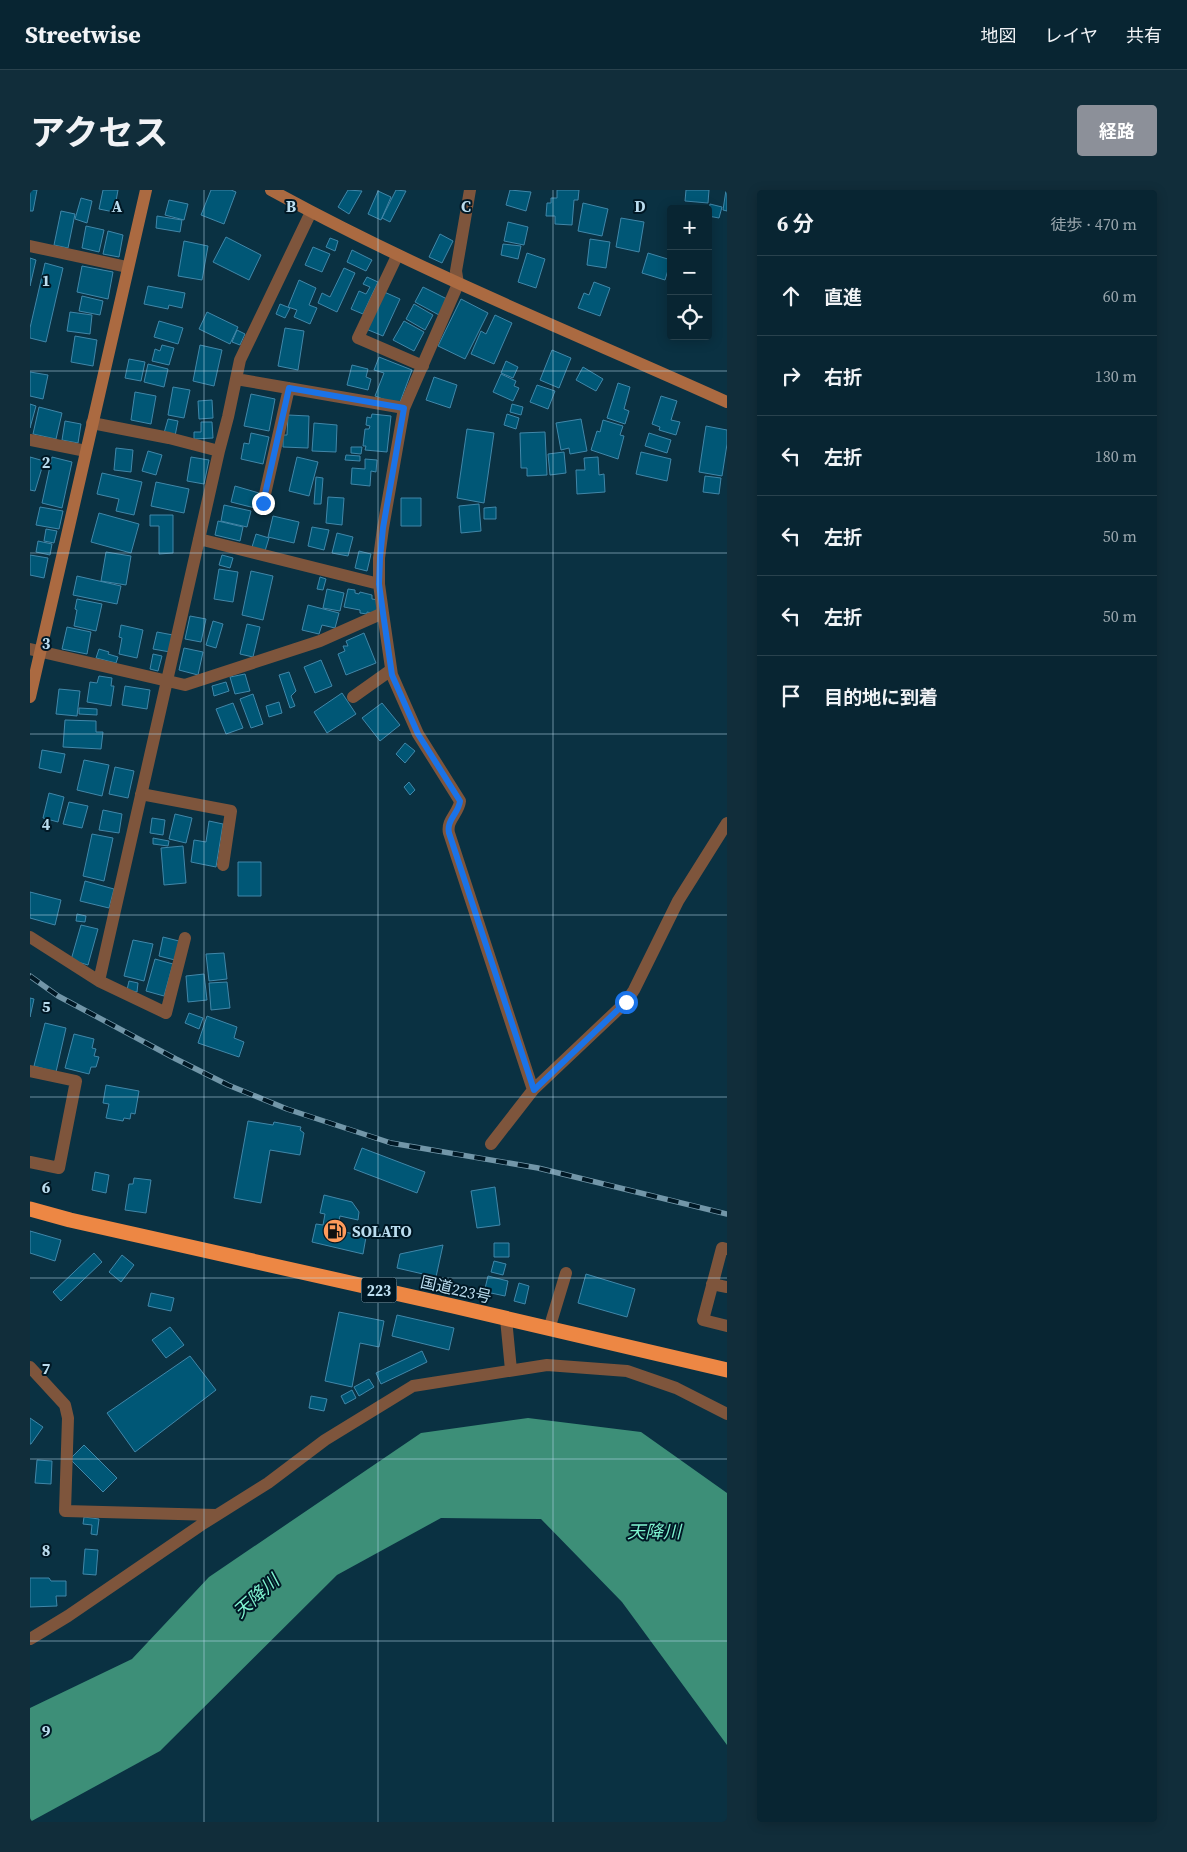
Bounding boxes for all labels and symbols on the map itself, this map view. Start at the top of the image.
text: A [112,195,123,217]
text: B [286,195,297,217]
text: C [461,195,471,217]
text: D [634,195,646,217]
text: 1 [42,269,50,291]
text: 2 [42,451,51,473]
route end [252,492,275,515]
text: 3 [42,632,51,654]
text: 4 [42,813,51,835]
route start [615,991,638,1014]
text: 5 [42,995,51,1017]
text: 6 [42,1176,51,1198]
fuel station icon: SOLATO [322,1218,348,1244]
place label: SOLATO [352,1220,412,1242]
street label: 国道223号 [418,1270,494,1308]
road number: 223 [362,1278,396,1302]
text: 7 [42,1357,51,1379]
water label: 天降川 [627,1519,683,1544]
text: 8 [42,1539,50,1561]
water label: 天降川 [228,1567,286,1623]
text: 9 [42,1720,51,1742]

